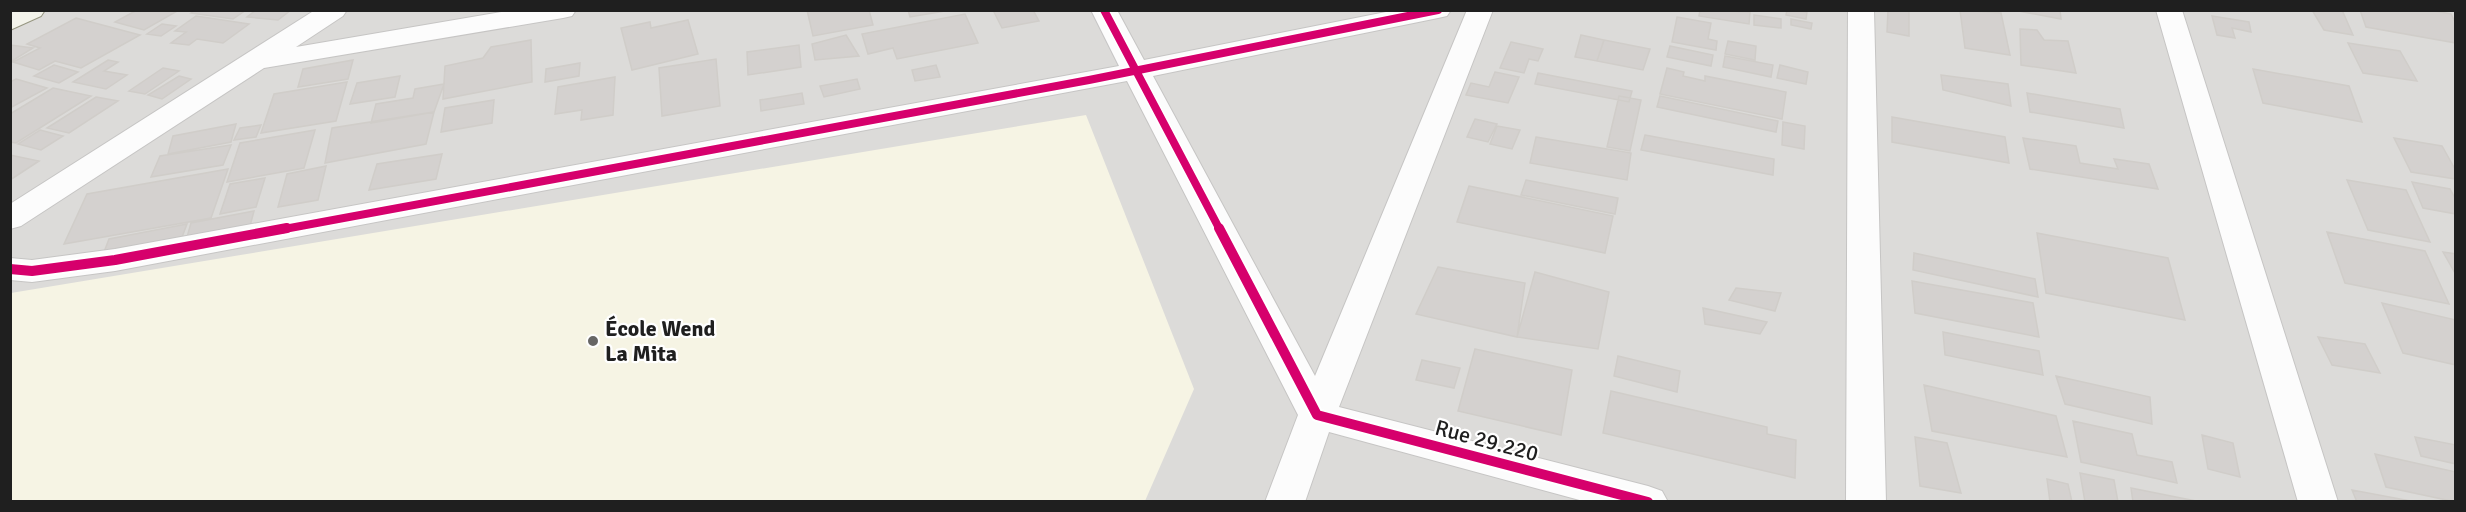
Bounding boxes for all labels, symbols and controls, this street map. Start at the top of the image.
place label: École Wend La Mita [605,315,716,367]
marker: École Wend La Mita [586,334,600,348]
street label: Rue 29.220 [1432,414,1541,467]

